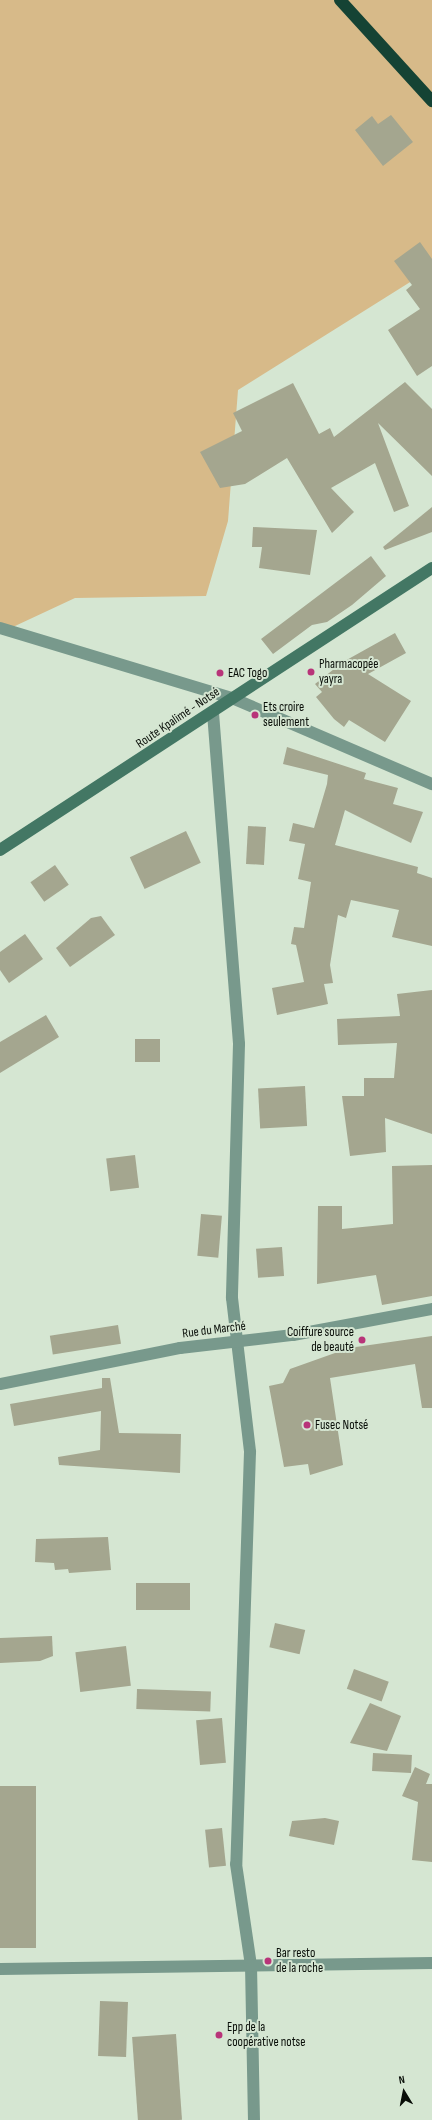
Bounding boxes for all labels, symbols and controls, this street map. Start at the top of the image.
place label: Pharmacopée yayra [319,657,379,688]
place label: EAC Togo [228,665,267,681]
marker: Pharmacopée yayra [306,667,316,677]
marker: EAC Togo [215,668,225,678]
street label: Route Kpalimé - Notsé [133,684,223,752]
place label: Ets croire seulement [263,700,309,731]
marker: Ets croire seulement [250,710,260,720]
street label: Rue du Marché [181,1318,247,1342]
place label: Coiffure source de beauté [287,1325,354,1356]
marker: Coiffure source de beauté [357,1335,367,1345]
place label: Fusec Notsé [315,1417,368,1433]
marker: Fusec Notsé [302,1420,312,1430]
place label: Bar resto de la roche [276,1946,323,1977]
marker: Bar resto de la roche [263,1956,273,1966]
place label: Epp de la coopérative notse [227,2020,305,2051]
marker: Epp de la coopérative notse [214,2030,224,2040]
north arrow [384,2072,424,2112]
text: N [398,2073,406,2087]

